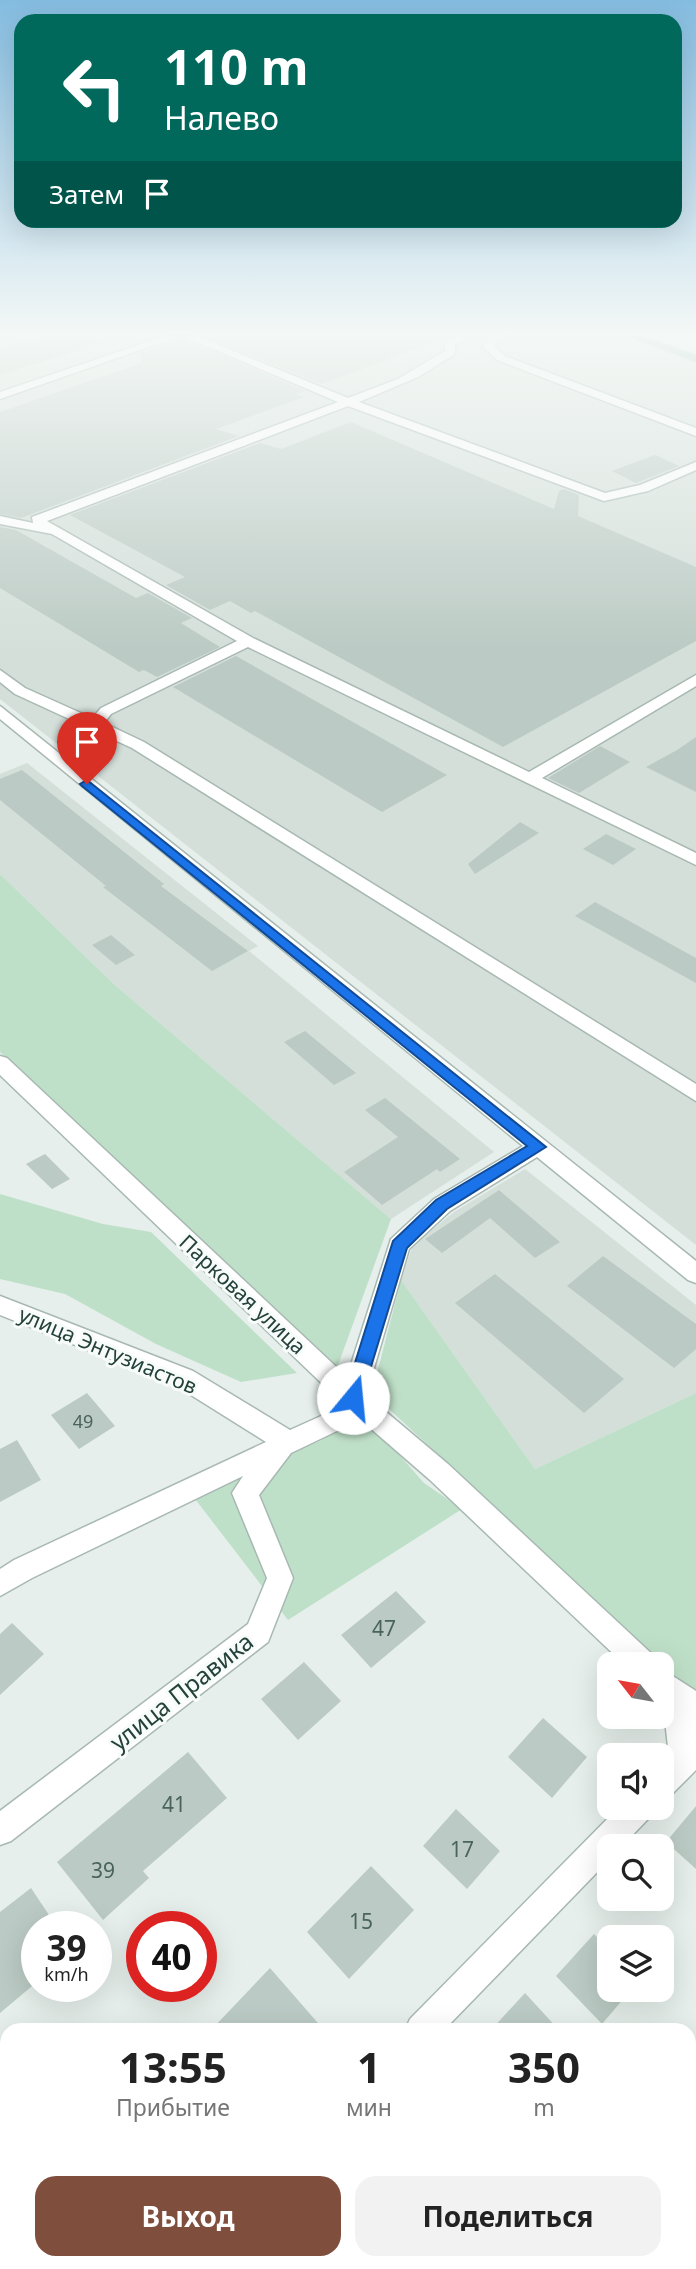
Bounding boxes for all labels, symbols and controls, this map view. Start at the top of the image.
text: 110 m [164,33,309,99]
icon: left [49,42,140,133]
text: Налево [164,96,279,139]
icon: arrive [138,175,176,213]
text: Затем [49,176,124,212]
pin [57,712,117,784]
icon: arrive [68,723,106,761]
street label: Парковая улица [174,1228,312,1360]
street label: улица Энтузиастов [15,1300,201,1400]
position arrow [316,1361,390,1435]
house number: 49 [73,1409,93,1433]
house number: 47 [372,1614,396,1642]
street label: улица Правика [102,1624,260,1758]
north arrow [597,1652,674,1729]
map controls [597,1652,674,2002]
button: sound [597,1743,674,1820]
house number: 41 [162,1790,186,1818]
button: search [597,1834,674,1911]
house number: 17 [450,1835,474,1863]
house number: 39 [91,1856,115,1884]
house number: 15 [349,1907,373,1935]
speed limit sign: 40 [126,1911,217,2002]
text: 39 [46,1924,87,1971]
button: layers [597,1925,674,2002]
text: km/h [44,1962,89,1986]
text: 13:55 [119,2038,227,2095]
text: 1 [357,2038,381,2095]
text: 350 [508,2038,580,2095]
text: Прибытие [116,2091,230,2123]
text: мин [346,2091,392,2123]
text: m [533,2091,555,2123]
button: Выход [35,2176,341,2256]
button: Поделиться [355,2176,661,2256]

